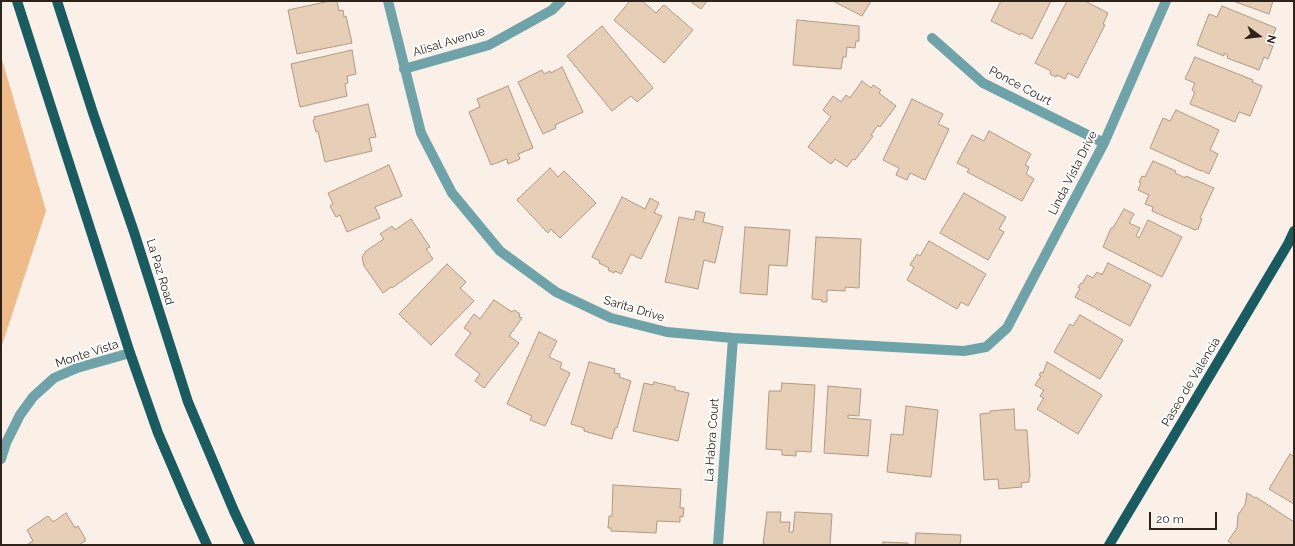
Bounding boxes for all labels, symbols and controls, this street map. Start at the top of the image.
north arrow [1239,16,1279,56]
street label: Alisal Avenue [411,24,487,60]
text: N [1264,33,1278,45]
street label: Ponce Court [986,63,1054,109]
street label: Linda Vista Drive [1046,129,1100,217]
street label: La Paz Road [143,237,177,307]
street label: Sarita Drive [602,293,666,325]
street label: Paseo de Valencia [1159,335,1223,429]
street label: Monte Vista [54,337,120,371]
street label: La Habra Court [702,398,722,482]
scale bar [1151,504,1219,530]
text: 20 m [1156,512,1184,526]

